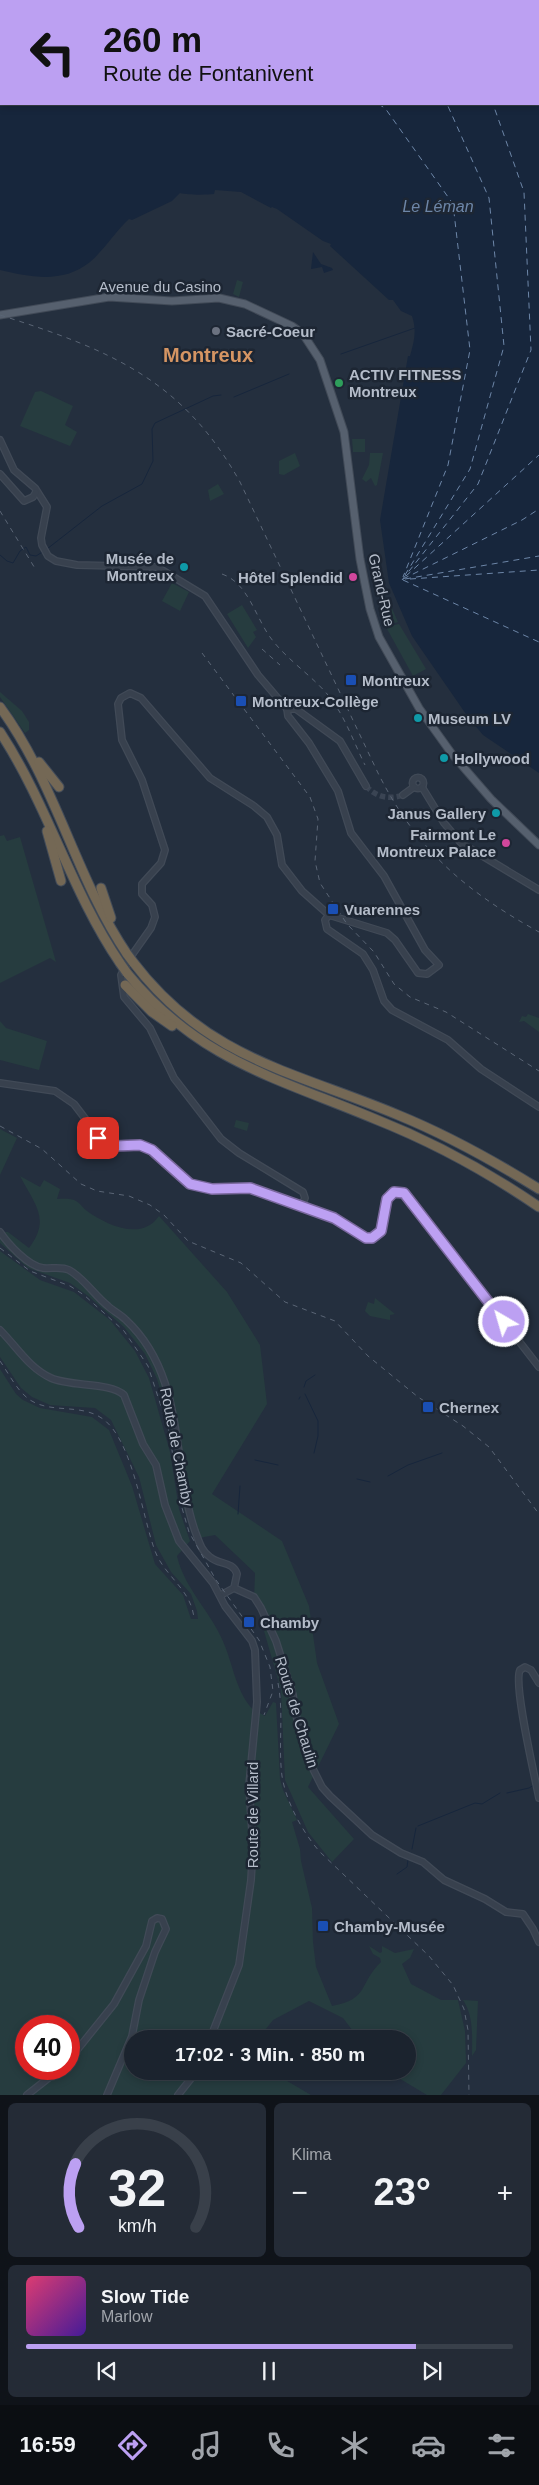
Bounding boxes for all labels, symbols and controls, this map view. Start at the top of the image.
icon: left [20,20,85,85]
text: 260 m [103,20,202,59]
text: Route de Fontanivent [103,61,313,86]
water label: Le Léman [402,198,474,215]
street label: Avenue du Casino [99,278,221,295]
place label: Sacré-Coeur [226,323,315,340]
marker: Sacré-Coeur [210,325,222,337]
district label: Montreux [163,344,253,366]
place label: ACTIV FITNESS Montreux [349,366,462,400]
marker: ACTIV FITNESS Montreux [333,377,345,389]
place label: Musée de Montreux [106,550,175,584]
street label: Grand-Rue [365,552,399,628]
marker: Musée de Montreux [178,561,190,573]
place label: Hôtel Splendid [238,569,343,586]
marker: Hôtel Splendid [347,571,359,583]
place label: Montreux [362,672,430,689]
marker: Montreux [344,673,358,687]
place label: Montreux-Collège [252,693,379,710]
marker: Montreux-Collège [234,694,248,708]
place label: Museum LV [428,710,511,727]
marker: Museum LV [412,712,424,724]
place label: Hollywood [454,750,530,767]
marker: Hollywood [438,752,450,764]
place label: Janus Gallery [388,805,487,822]
marker: Janus Gallery [490,807,502,819]
place label: Fairmont Le Montreux Palace [377,826,496,860]
marker: Fairmont Le Montreux Palace [500,837,512,849]
place label: Vuarennes [344,901,420,918]
marker: Vuarennes [326,902,340,916]
pin [77,1117,119,1159]
icon: arrive [84,1124,112,1152]
position arrow [477,1295,529,1347]
street label: Route de Chamby [157,1386,197,1508]
place label: Chernex [439,1399,500,1416]
marker: Chernex [421,1400,435,1414]
place label: Chamby [260,1614,320,1631]
marker: Chamby [242,1615,256,1629]
street label: Route de Chaulin [272,1654,322,1770]
street label: Route de Villard [244,1762,261,1868]
place label: Chamby-Musée [334,1918,445,1935]
marker: Chamby-Musée [316,1919,330,1933]
speed limit sign: 40 [15,2015,80,2080]
text: 17:02 · 3 Min. · 850 m [175,2044,365,2065]
text: Klima [292,2146,332,2163]
text: 32 [108,2159,166,2217]
text: 23° [374,2171,431,2213]
text: − [292,2177,308,2208]
text: + [497,2177,513,2208]
text: km/h [117,2216,156,2236]
text: Slow Tide [101,2286,189,2307]
text: Marlow [101,2308,153,2325]
icon: previous [93,2357,121,2385]
icon: pause [255,2357,283,2385]
icon: next [418,2357,446,2385]
icon: directions [115,2428,150,2463]
icon: music [189,2428,224,2463]
icon: phone [263,2428,298,2463]
icon: climate [337,2428,372,2463]
icon: car [411,2428,446,2463]
icon: filters [484,2428,519,2463]
text: 16:59 [19,2432,76,2457]

